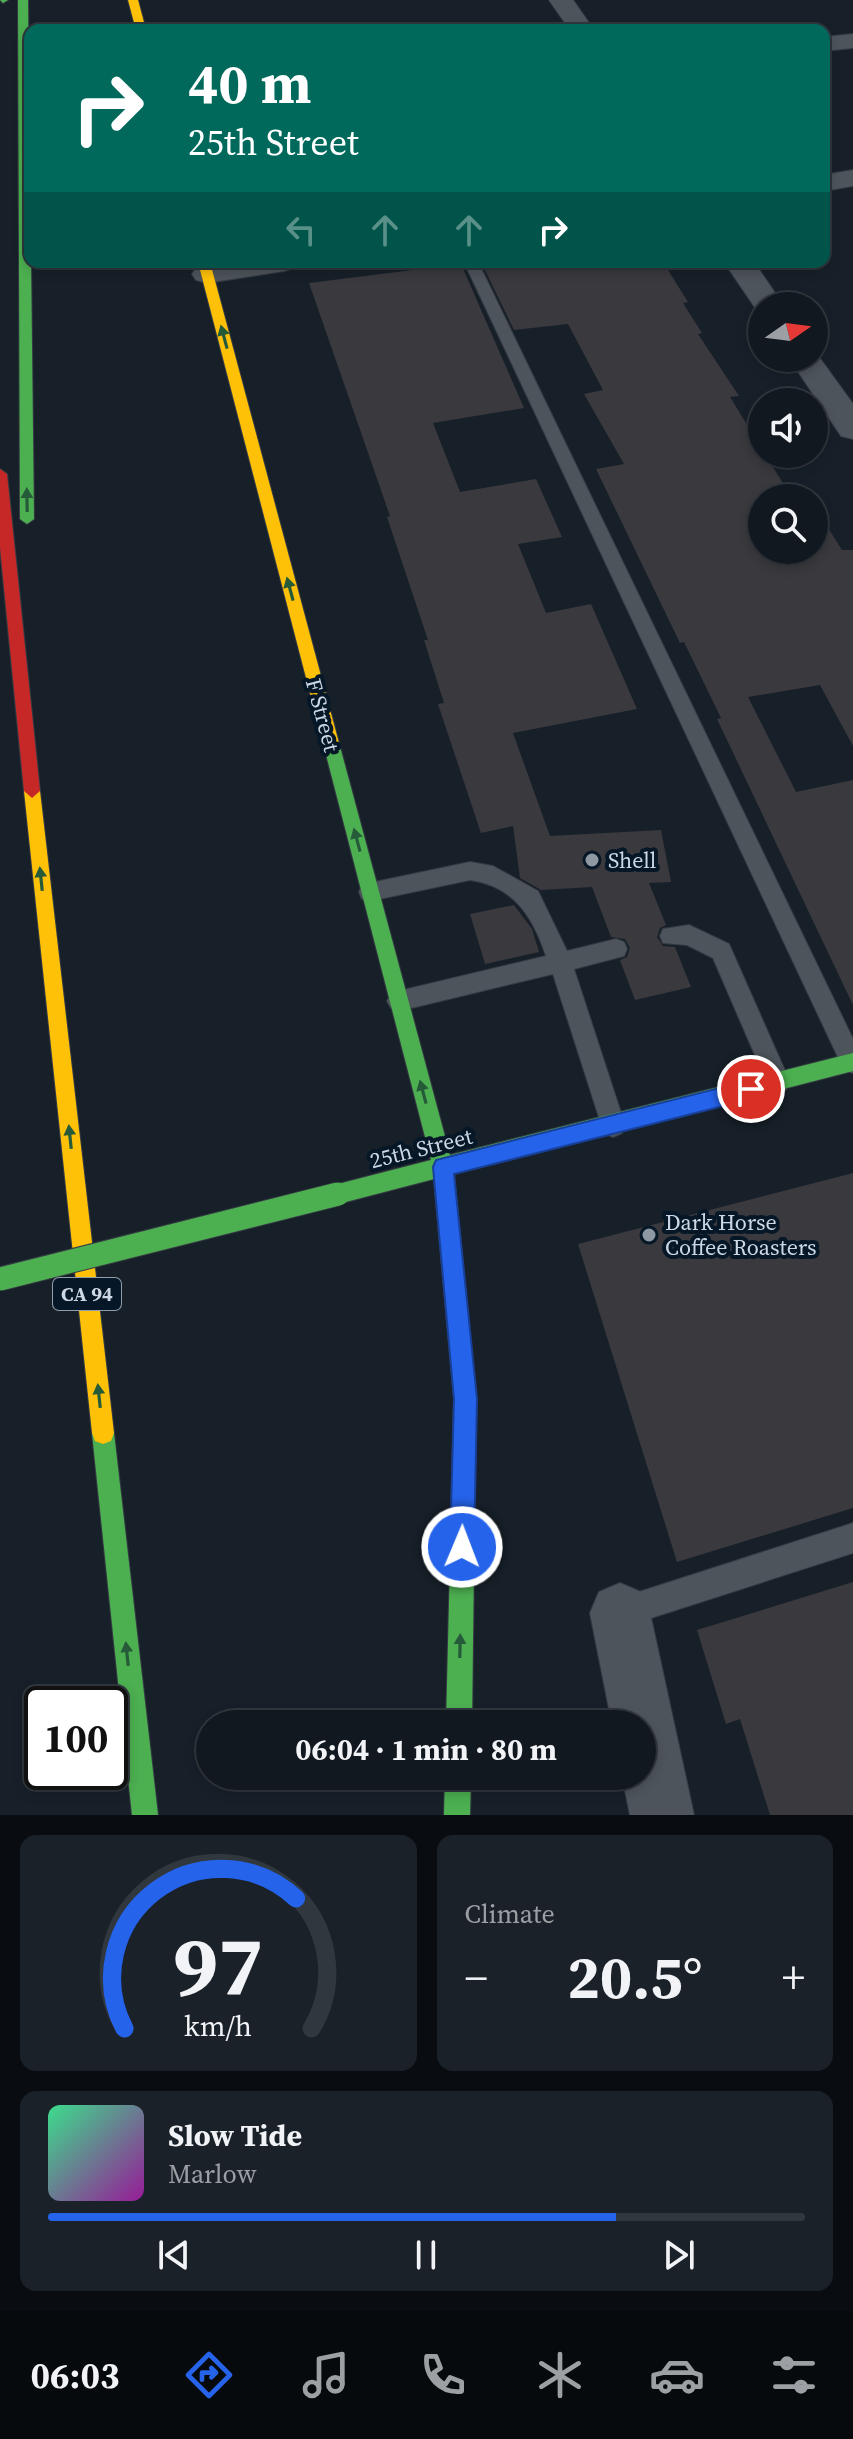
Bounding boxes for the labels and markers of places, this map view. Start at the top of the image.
place label: Shell [608,845,656,875]
marker: Shell [583,851,601,869]
pin [717,1055,785,1123]
place label: Dark Horse Coffee Roasters [665,1207,817,1262]
marker: Dark Horse Coffee Roasters [640,1226,658,1244]

